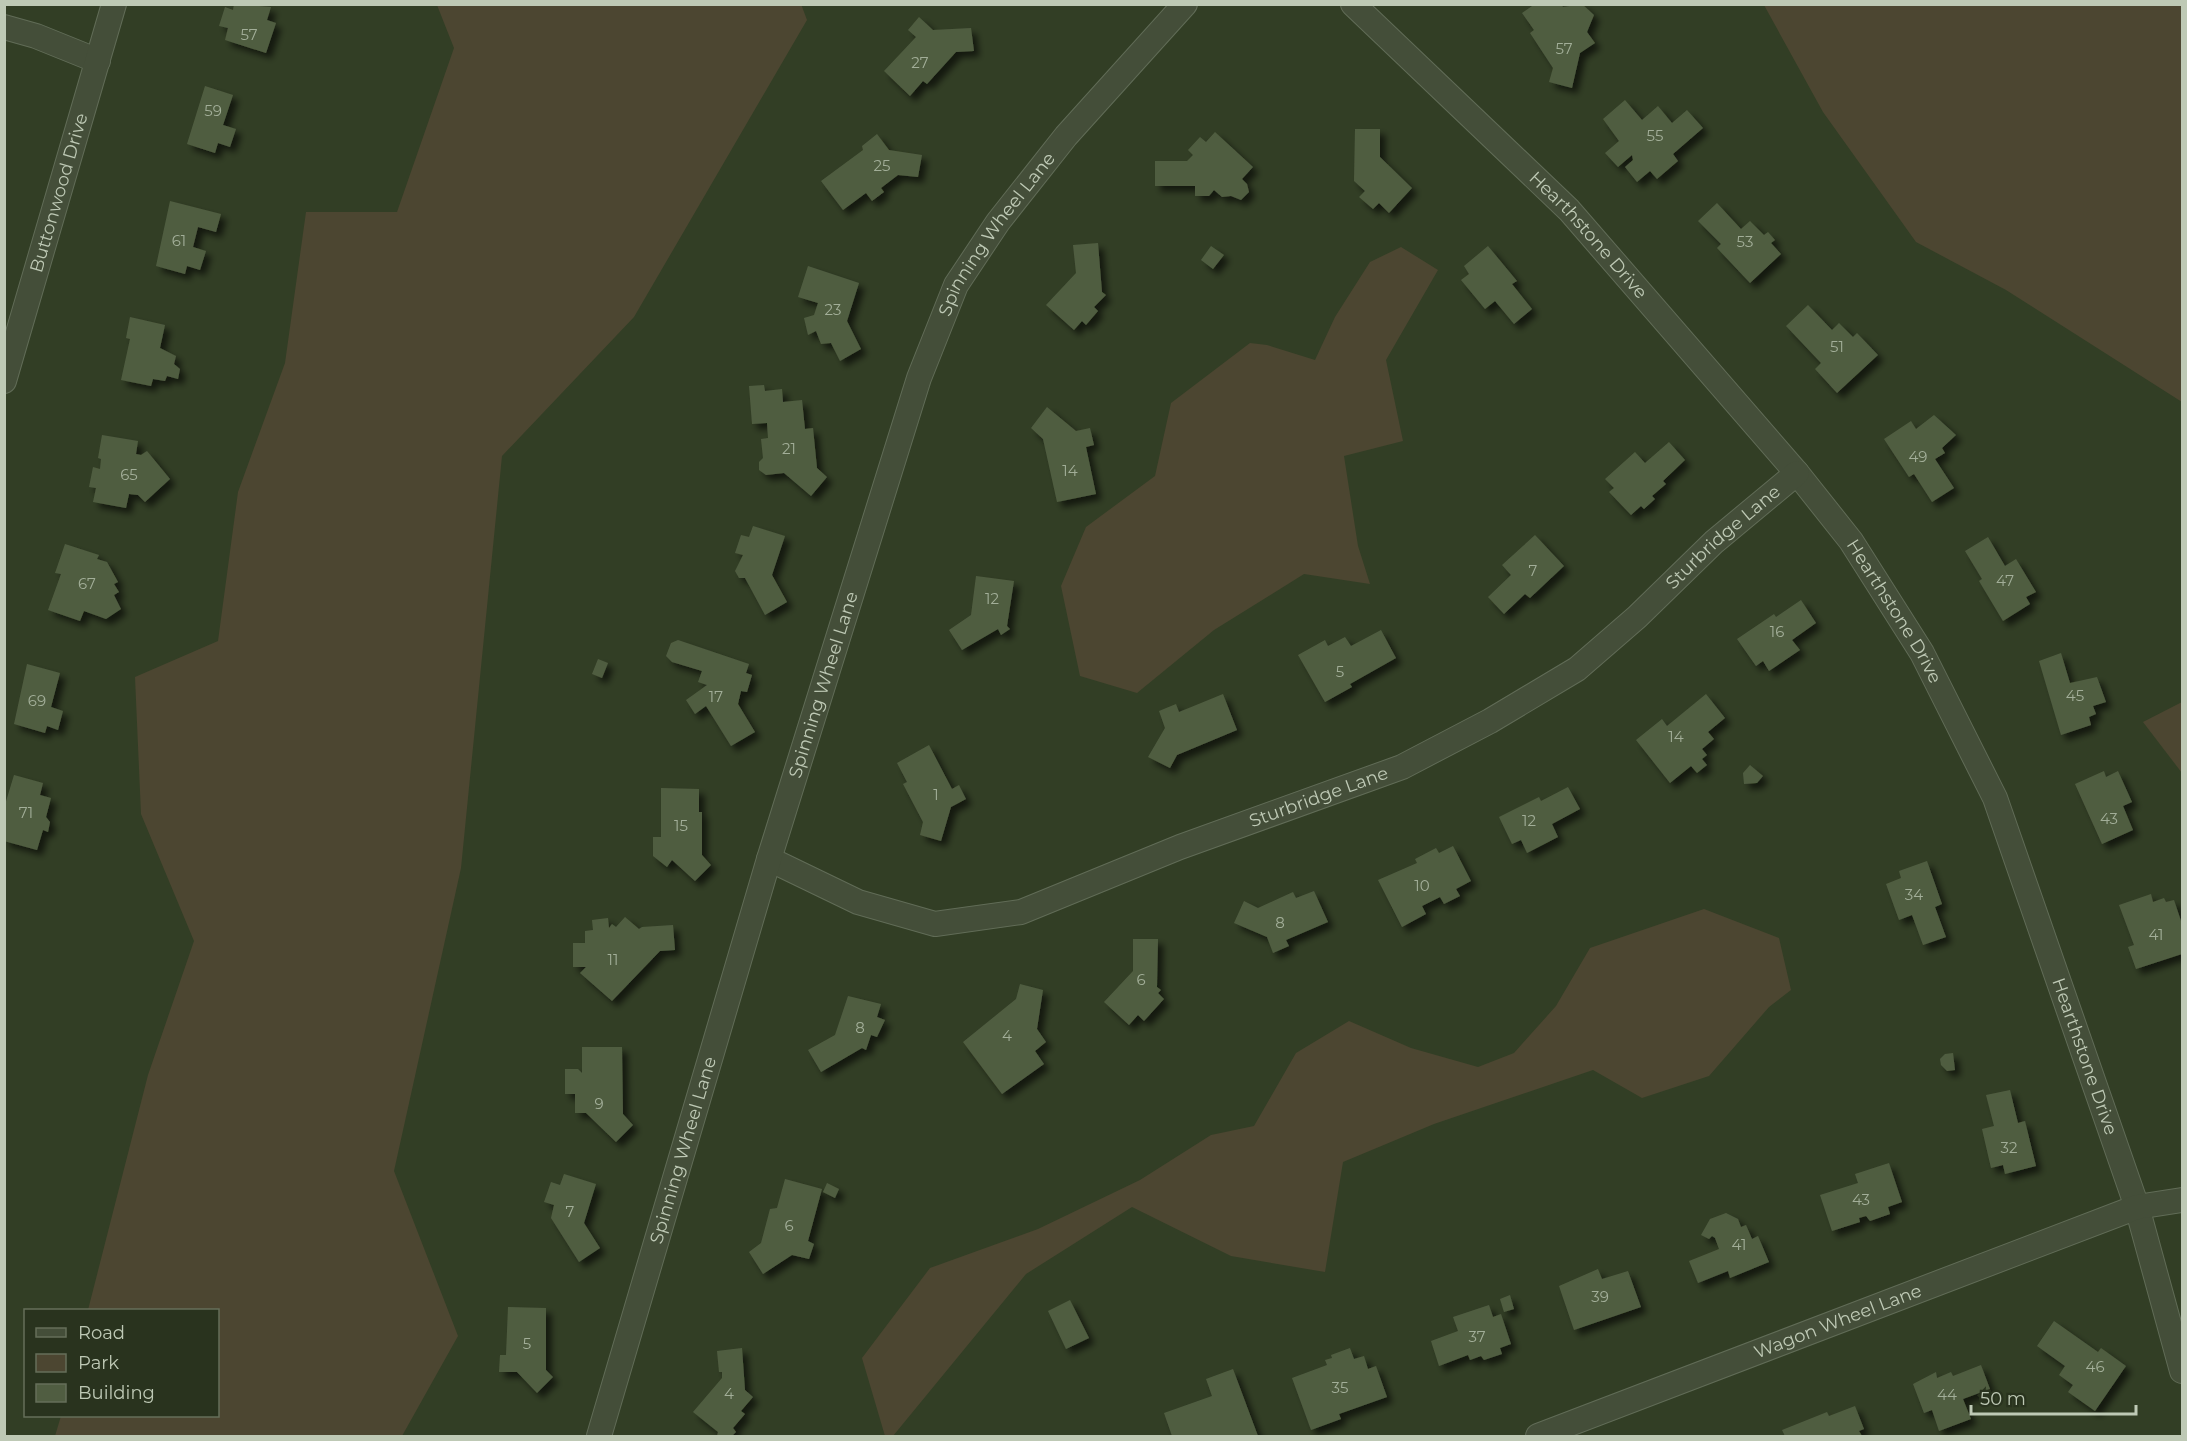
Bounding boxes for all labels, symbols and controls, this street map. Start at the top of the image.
house number: 57 [240,25,258,44]
house number: 57 [1555,39,1573,58]
house number: 27 [911,53,929,72]
house number: 59 [204,101,222,120]
street label: Buttonwood Drive [25,110,93,275]
house number: 55 [1647,126,1663,145]
street label: Spinning Wheel Lane [934,148,1060,319]
house number: 25 [873,156,891,175]
street label: Hearthstone Drive [1525,167,1652,303]
house number: 61 [172,231,186,250]
house number: 53 [1737,232,1753,251]
house number: 23 [825,300,841,319]
house number: 51 [1830,337,1844,356]
house number: 21 [782,439,796,458]
house number: 49 [1909,447,1927,466]
house number: 14 [1062,461,1078,480]
house number: 65 [120,465,138,484]
street label: Sturbridge Lane [1661,480,1785,594]
street label: Hearthstone Drive [1842,535,1946,687]
house number: 7 [1529,561,1538,580]
house number: 47 [1996,571,2014,590]
house number: 67 [78,574,96,593]
street label: Spinning Wheel Lane [784,589,863,781]
house number: 12 [985,589,999,608]
house number: 16 [1770,622,1784,641]
house number: 5 [1336,662,1344,681]
house number: 45 [2066,686,2084,705]
house number: 17 [709,687,723,706]
house number: 69 [28,691,46,710]
house number: 14 [1668,727,1684,746]
street label: Sturbridge Lane [1246,762,1391,832]
house number: 1 [933,785,939,804]
house number: 71 [19,803,33,822]
house number: 43 [2100,809,2118,828]
house number: 12 [1522,811,1536,830]
house number: 15 [674,816,688,835]
house number: 10 [1414,876,1430,895]
house number: 34 [1905,885,1923,904]
house number: 8 [1275,913,1285,932]
house number: 41 [2149,925,2163,944]
house number: 11 [608,950,618,969]
house number: 6 [1136,970,1146,989]
street label: Hearthstone Drive [2047,975,2122,1138]
house number: 8 [855,1018,865,1037]
house number: 4 [1002,1026,1012,1045]
street label: Spinning Wheel Lane [645,1054,721,1246]
house number: 9 [594,1094,604,1113]
house number: 32 [2001,1138,2017,1157]
house number: 43 [1852,1190,1870,1209]
house number: 7 [566,1202,575,1221]
house number: 6 [784,1216,794,1235]
house number: 41 [1732,1235,1746,1254]
street label: Wagon Wheel Lane [1751,1279,1925,1363]
house number: 39 [1591,1287,1609,1306]
legend [24,1309,219,1417]
text: Road [78,1322,125,1344]
house number: 37 [1468,1327,1486,1346]
house number: 5 [523,1334,531,1353]
text: Park [78,1352,119,1374]
house number: 46 [2085,1357,2105,1376]
house number: 35 [1332,1378,1348,1397]
scale bar [1971,1378,2136,1416]
text: Building [78,1382,155,1404]
house number: 4 [724,1384,734,1403]
house number: 44 [1937,1385,1957,1404]
text: 50 m [1980,1388,2026,1410]

